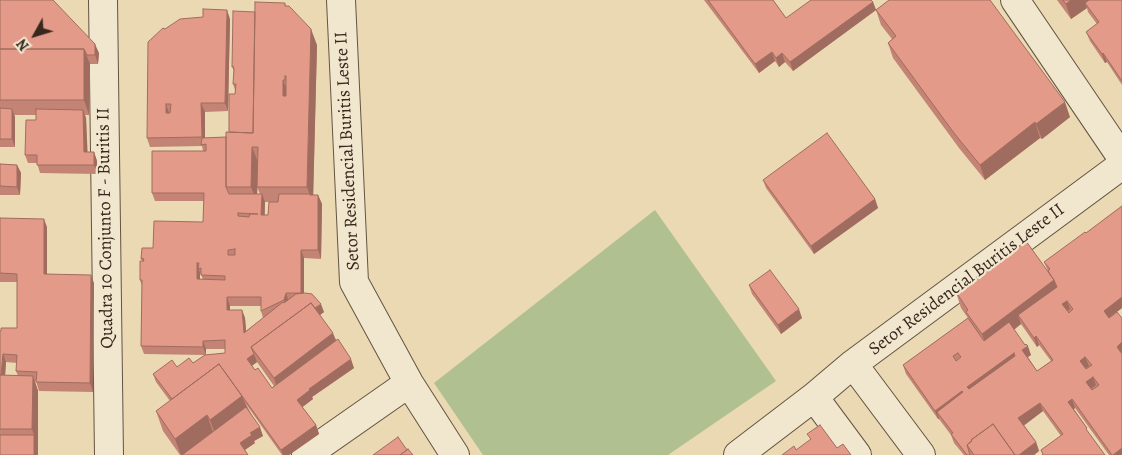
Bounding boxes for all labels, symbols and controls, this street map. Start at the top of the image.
north arrow [10,10,60,60]
street label: Setor Residencial Buritis Leste II [331,31,365,271]
text: N [12,35,34,55]
street label: Quadra 10 Conjunto F - Buritis II [93,107,119,349]
street label: Setor Residencial Buritis Leste II [865,199,1069,361]

